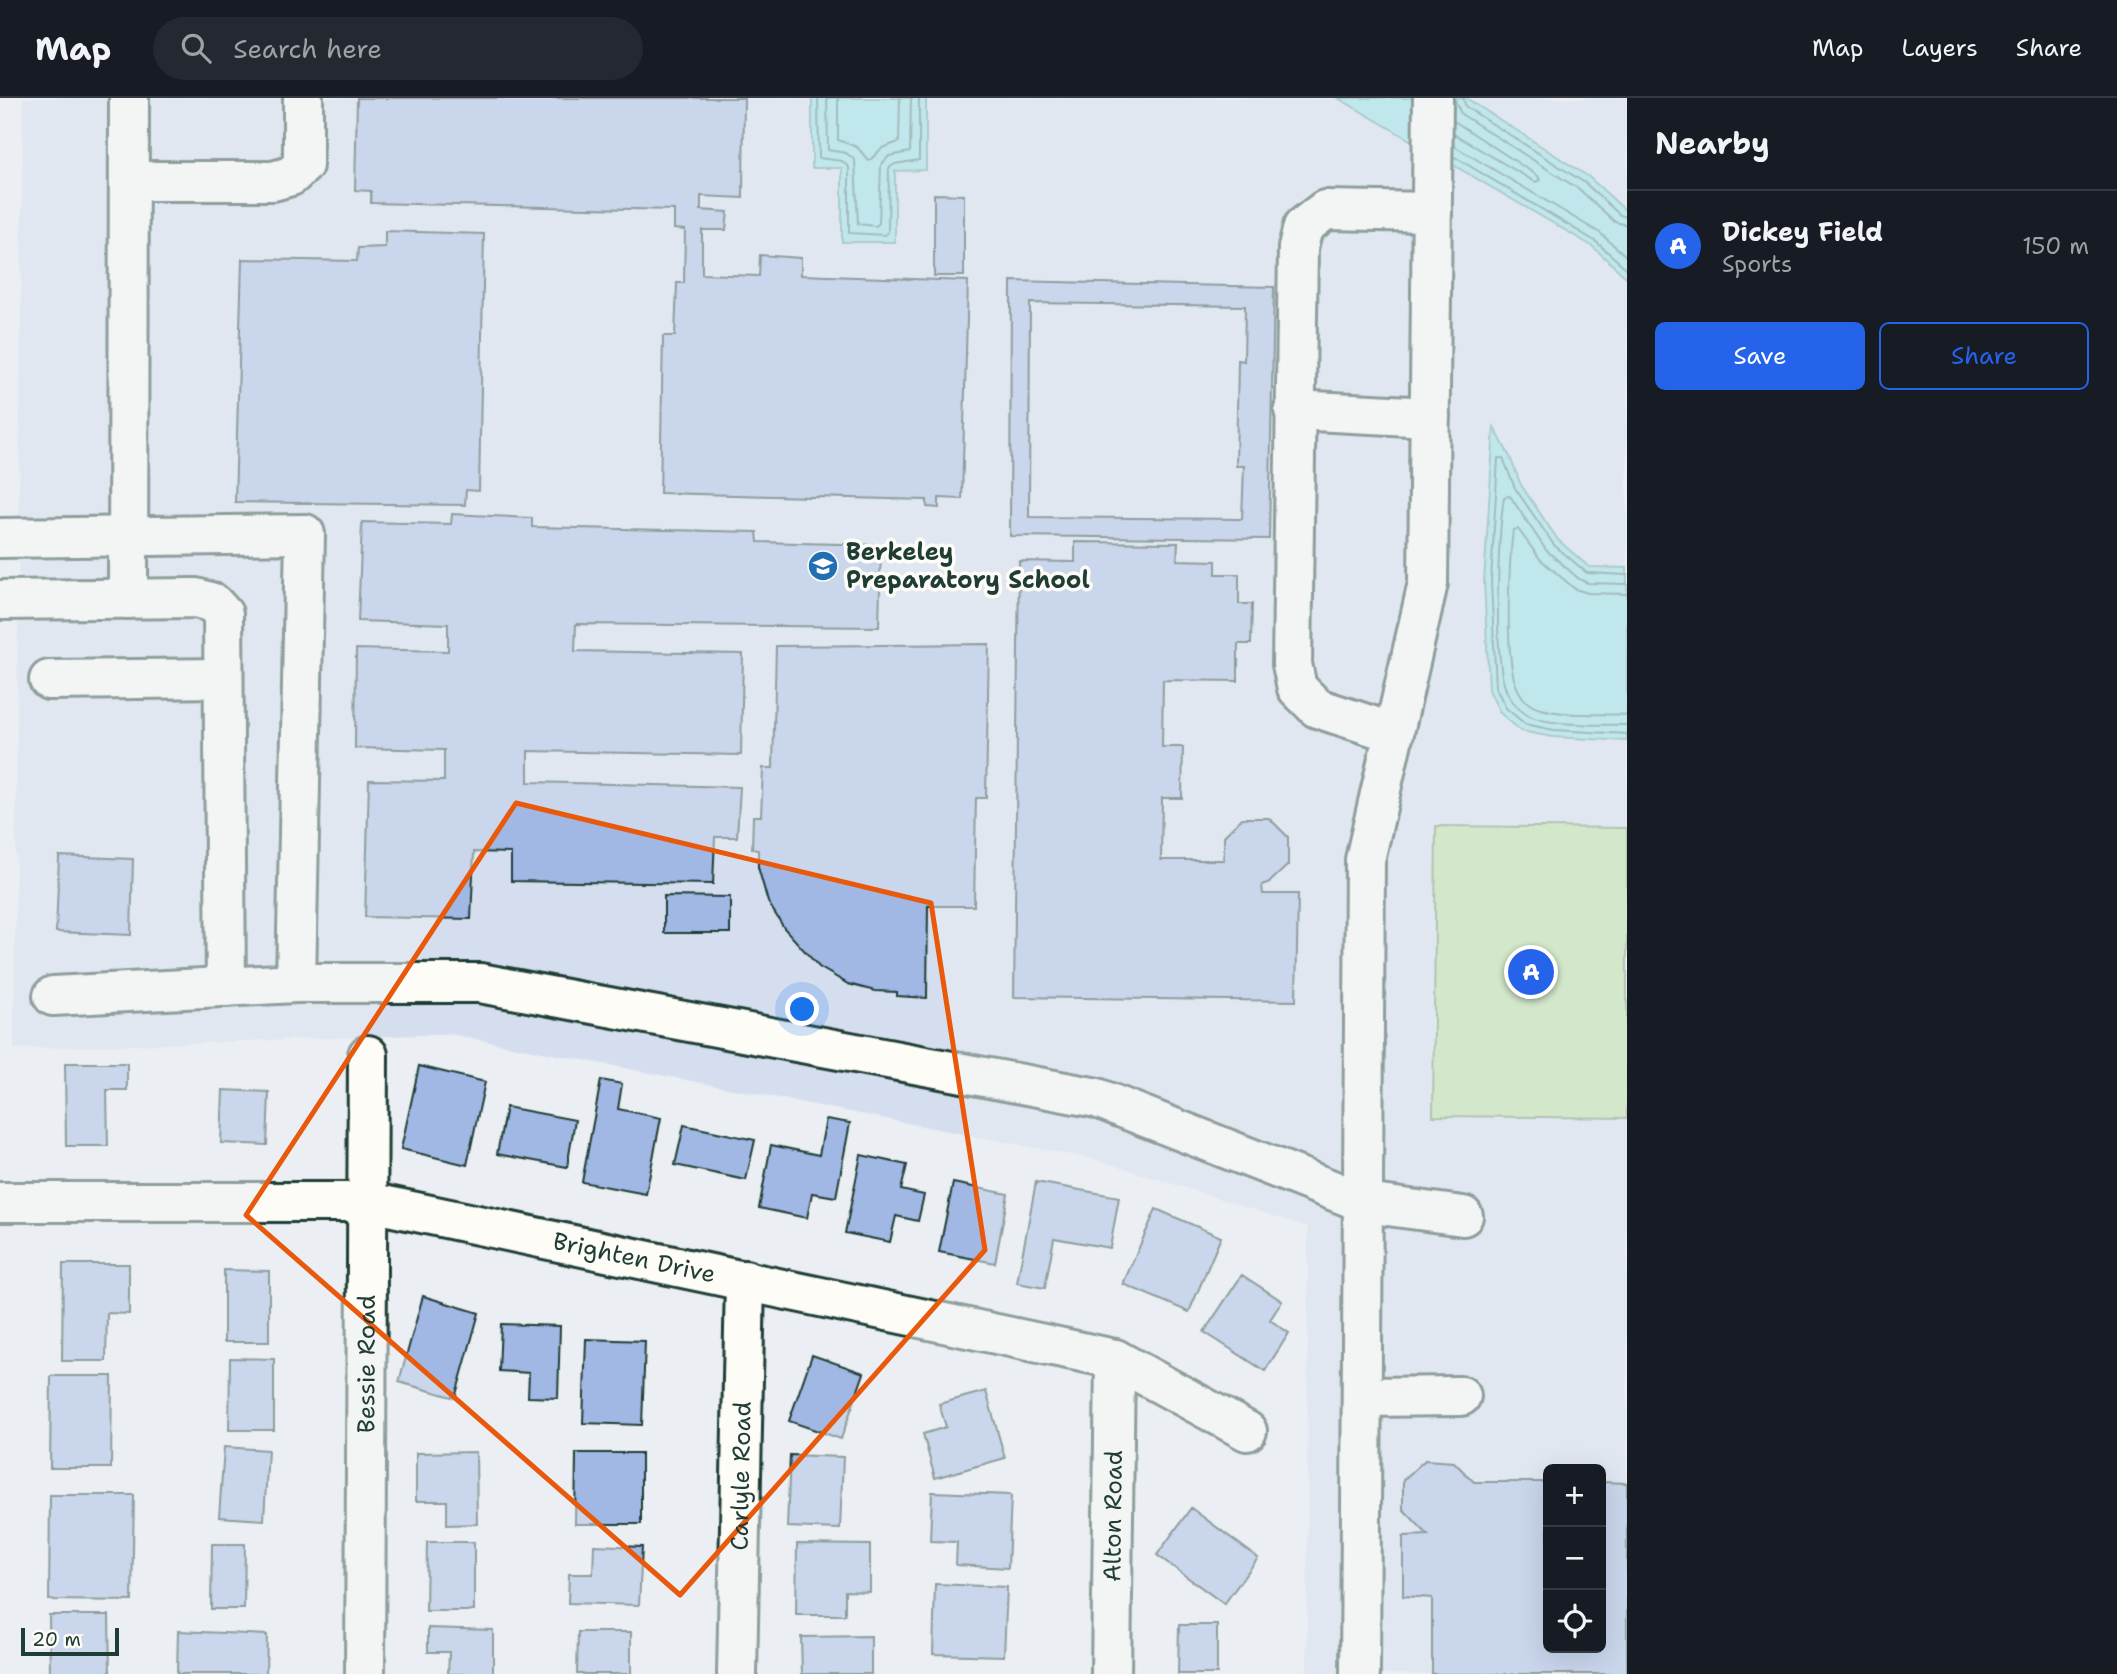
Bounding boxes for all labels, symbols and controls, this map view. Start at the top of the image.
search box [153,17,643,80]
text: Map [35,26,111,71]
icon: search [177,29,215,67]
text: Search here [233,31,382,66]
text: Map [1812,32,1863,64]
text: Layers [1901,32,1978,64]
text: Share [2016,32,2082,64]
text: Nearby [1655,123,1770,164]
text: Dickey Field [1722,214,1883,249]
text: A [1669,231,1687,261]
text: 150 m [2022,231,2089,261]
text: Sports [1722,249,1793,279]
button: Save [1655,322,1865,390]
button: Share [1879,322,2089,390]
place label: Berkeley Preparatory School [846,536,1090,596]
school or university icon: Berkeley Preparatory School [806,549,840,583]
pin: A [1508,946,1554,998]
your location [785,992,819,1026]
street label: Brighten Drive [550,1225,718,1290]
street label: Bessie Road [350,1295,383,1433]
street label: Carlyle Road [724,1401,759,1551]
street label: Alton Road [1096,1450,1130,1582]
map controls [1543,1464,1606,1653]
button: + [1543,1464,1606,1527]
button: − [1543,1527,1606,1590]
button: locate [1543,1590,1606,1653]
scale bar [21,1625,119,1657]
text: 20 m [32,1627,81,1652]

